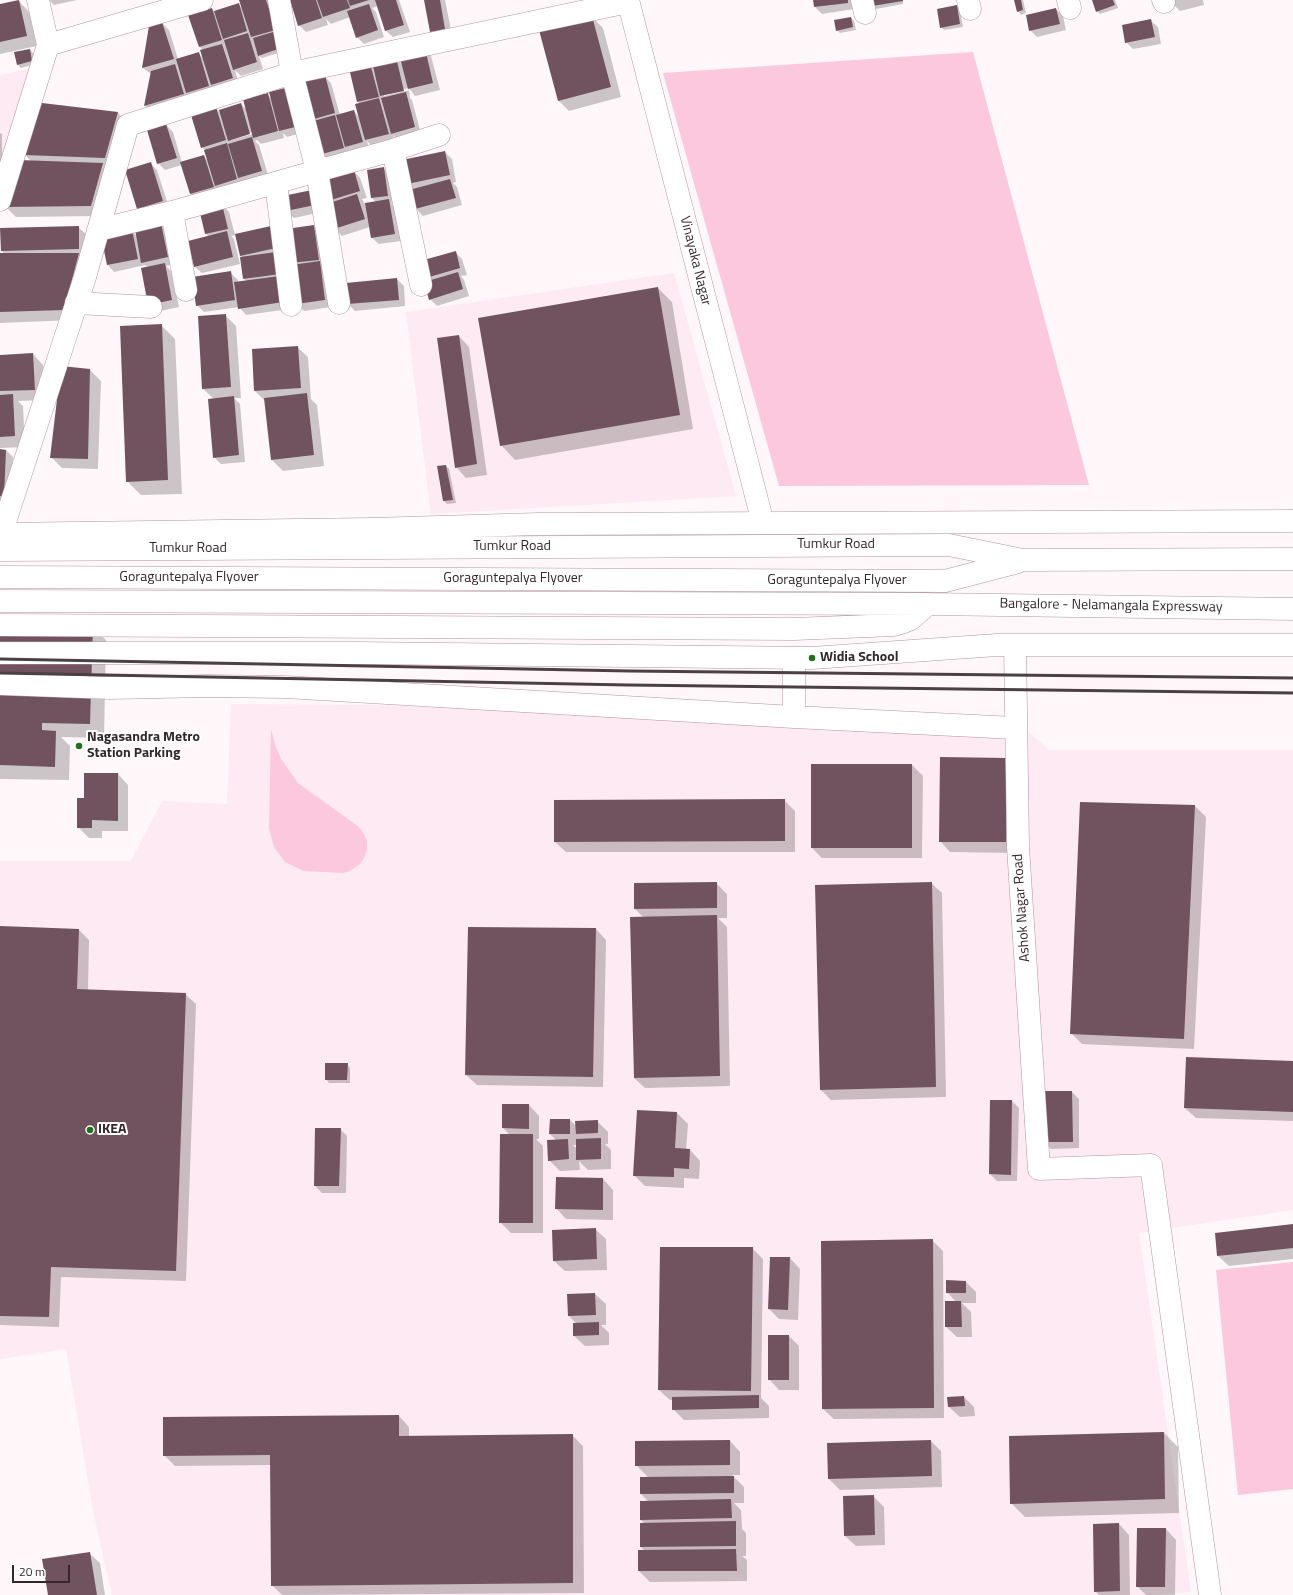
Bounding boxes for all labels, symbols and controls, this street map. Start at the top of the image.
street label: Vinayaka Nagar [676,215,714,307]
street label: Tumkur Road [797,537,875,553]
street label: Tumkur Road [473,539,551,555]
street label: Tumkur Road [149,541,227,557]
street label: Goraguntepalya Flyover [119,570,259,586]
street label: Goraguntepalya Flyover [443,571,583,587]
street label: Goraguntepalya Flyover [767,573,907,589]
street label: Bangalore - Nelamangala Expressway [999,596,1223,616]
place label: Widia School [820,650,898,666]
marker: Widia School [807,653,817,663]
place label: Nagasandra Metro Station Parking [87,730,200,762]
marker: Nagasandra Metro Station Parking [74,741,84,751]
street label: Ashok Nagar Road [1010,853,1034,963]
place label: IKEA [98,1122,126,1138]
marker: IKEA [85,1125,95,1135]
scale bar [14,1557,72,1583]
text: 20 m [19,1562,45,1581]

